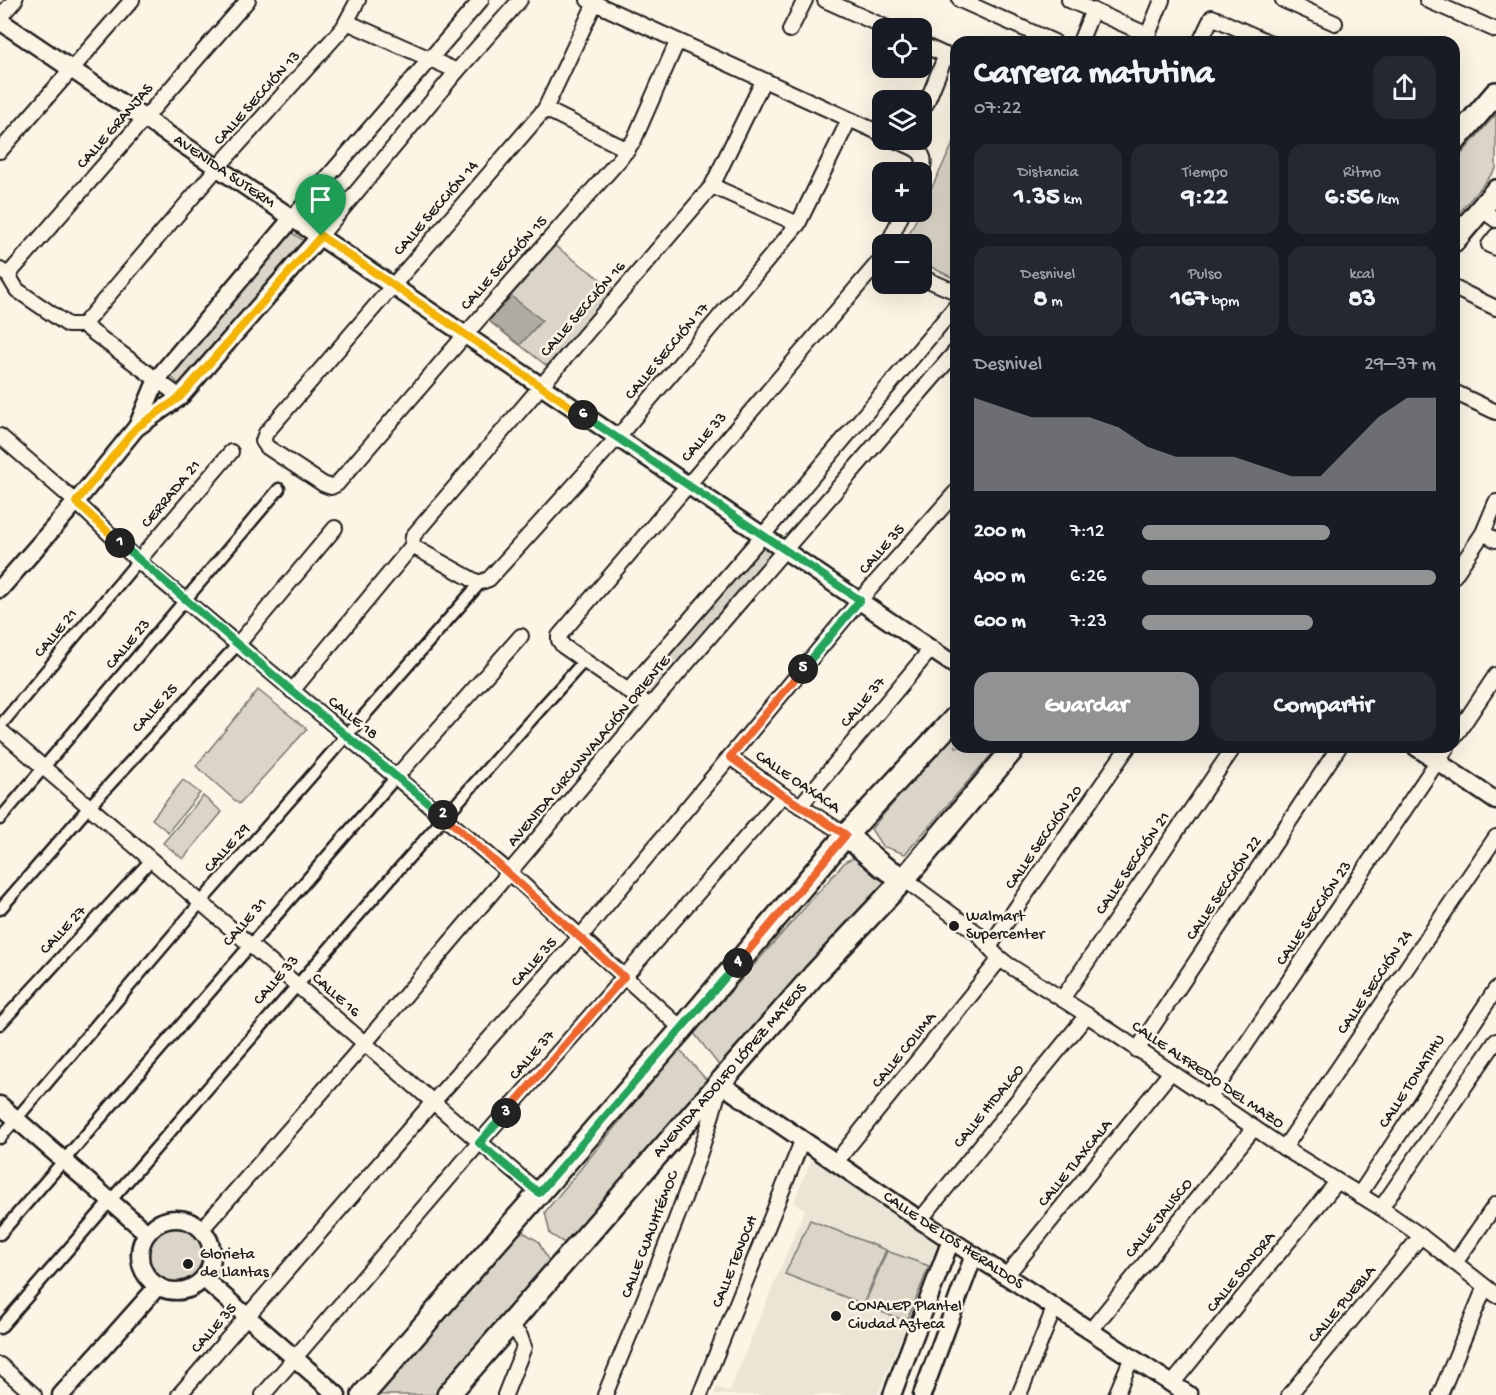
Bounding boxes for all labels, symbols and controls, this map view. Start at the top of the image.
map controls [872,18,932,294]
button: locate [872,18,932,78]
street label: CALLE SECCIÓN 13 [211,48,305,150]
text: Carrera matutina [974,56,1214,94]
button: share [1373,56,1436,119]
street label: CALLE GRANJAS [74,80,159,174]
button: layers [872,90,932,150]
text: 07:22 [974,98,1022,121]
street label: AVENIDA SUTERM [169,131,279,214]
street label: CALLE SECCIÓN 14 [390,157,484,261]
button: + [872,162,932,222]
text: Distancia [1018,164,1078,183]
text: Tiempo [1182,164,1228,183]
text: Ritmo [1343,164,1381,183]
pin [295,174,346,236]
icon: arrive [304,183,337,216]
text: 1.35 [1014,183,1060,214]
text: 9:22 [1182,183,1228,214]
text: 6:56 [1325,183,1373,214]
text: km [1060,191,1082,210]
text: /km [1373,191,1399,210]
street label: CALLE SECCIÓN 15 [457,213,553,315]
button: − [872,234,932,294]
street label: CALLE SECCIÓN 16 [537,258,631,362]
text: Desnivel [1021,266,1075,285]
text: Pulso [1188,266,1222,285]
text: kcal [1350,266,1374,285]
text: 8 [1033,285,1048,316]
text: 167 [1171,285,1208,316]
text: 83 [1348,285,1376,316]
text: m [1048,293,1063,312]
text: bpm [1208,293,1239,312]
street label: CALLE SECCIÓN 17 [622,299,715,404]
text: Desnivel [974,354,1042,377]
text: 29–37 m [1364,354,1436,377]
pin: 6 [568,400,598,430]
text: 6 [579,405,587,424]
street label: CALLE 33 [678,409,732,467]
street label: CERRADA 21 [138,457,206,533]
street label: CALLE 35 [856,521,910,579]
text: 200 m [974,521,1025,544]
text: 7:12 [1070,521,1105,544]
pin: 1 [105,528,135,558]
text: 1 [117,533,123,552]
text: 400 m [974,566,1025,589]
text: 6:26 [1070,566,1106,589]
street label: CALLE 21 [31,606,83,662]
text: 600 m [974,611,1026,634]
text: 7:23 [1070,611,1107,634]
street label: CALLE 23 [103,616,155,674]
street label: AVENIDA CIRCUNVALACIÓN ORIENTE [504,652,676,852]
pin: 5 [788,654,818,684]
text: 5 [799,659,807,678]
button: Guardar [974,672,1199,741]
button: Compartir [1211,672,1436,741]
street label: CALLE 37 [837,673,891,732]
street label: CALLE 25 [129,680,183,738]
street label: CALLE 18 [323,693,381,745]
street label: CALLE OAXACA [751,748,845,819]
street label: CALLE SECCIÓN 20 [1002,782,1088,894]
pin: 2 [428,800,458,830]
text: 2 [439,805,447,824]
street label: CALLE SECCIÓN 21 [1092,809,1176,919]
street label: CALLE 29 [201,821,255,877]
street label: CALLE SECCIÓN 22 [1183,833,1267,945]
street label: CALLE SECCIÓN 23 [1273,858,1357,970]
street label: CALLE 31 [220,895,272,951]
street label: CALLE 27 [37,902,92,959]
place label: Walmart Supercenter [966,908,1046,945]
marker: Walmart Supercenter [947,919,961,933]
street label: CALLE SECCIÓN 24 [1334,927,1418,1039]
street label: CALLE 35 [508,934,562,992]
pin: 4 [723,948,753,978]
street label: CALLE 33 [250,952,304,1010]
text: 4 [734,953,742,972]
street label: CALLE 16 [307,970,364,1023]
street label: AVENIDA ADOLFO LÓPEZ MATEOS [649,979,812,1162]
street label: CALLE COLIMA [869,1008,942,1093]
street label: CALLE ALFREDO DEL MAZO [1127,1018,1287,1134]
street label: CALLE 37 [506,1027,560,1085]
street label: CALLE TONATIHU [1376,1032,1450,1132]
street label: CALLE HIDALGO [951,1061,1030,1153]
pin: 3 [491,1098,521,1128]
text: 3 [502,1103,510,1122]
street label: CALLE TLAXCALA [1035,1115,1118,1212]
street label: CALLE CUAUHTÉMOC [618,1167,685,1301]
street label: CALLE JALISCO [1122,1175,1198,1263]
street label: CALLE DE LOS HERALDOS [879,1188,1027,1294]
street label: CALLE TENOCH [709,1212,763,1311]
street label: CALLE SONORA [1204,1228,1281,1317]
place label: Glorieta de Llantas [200,1246,270,1283]
marker: Glorieta de Llantas [181,1257,195,1271]
street label: CALLE PUEBLA [1305,1261,1382,1348]
place label: CONALEP Plantel Ciudad Azteca [848,1298,962,1335]
street label: CALLE 35 [188,1300,242,1358]
marker: CONALEP Plantel Ciudad Azteca [829,1309,843,1323]

